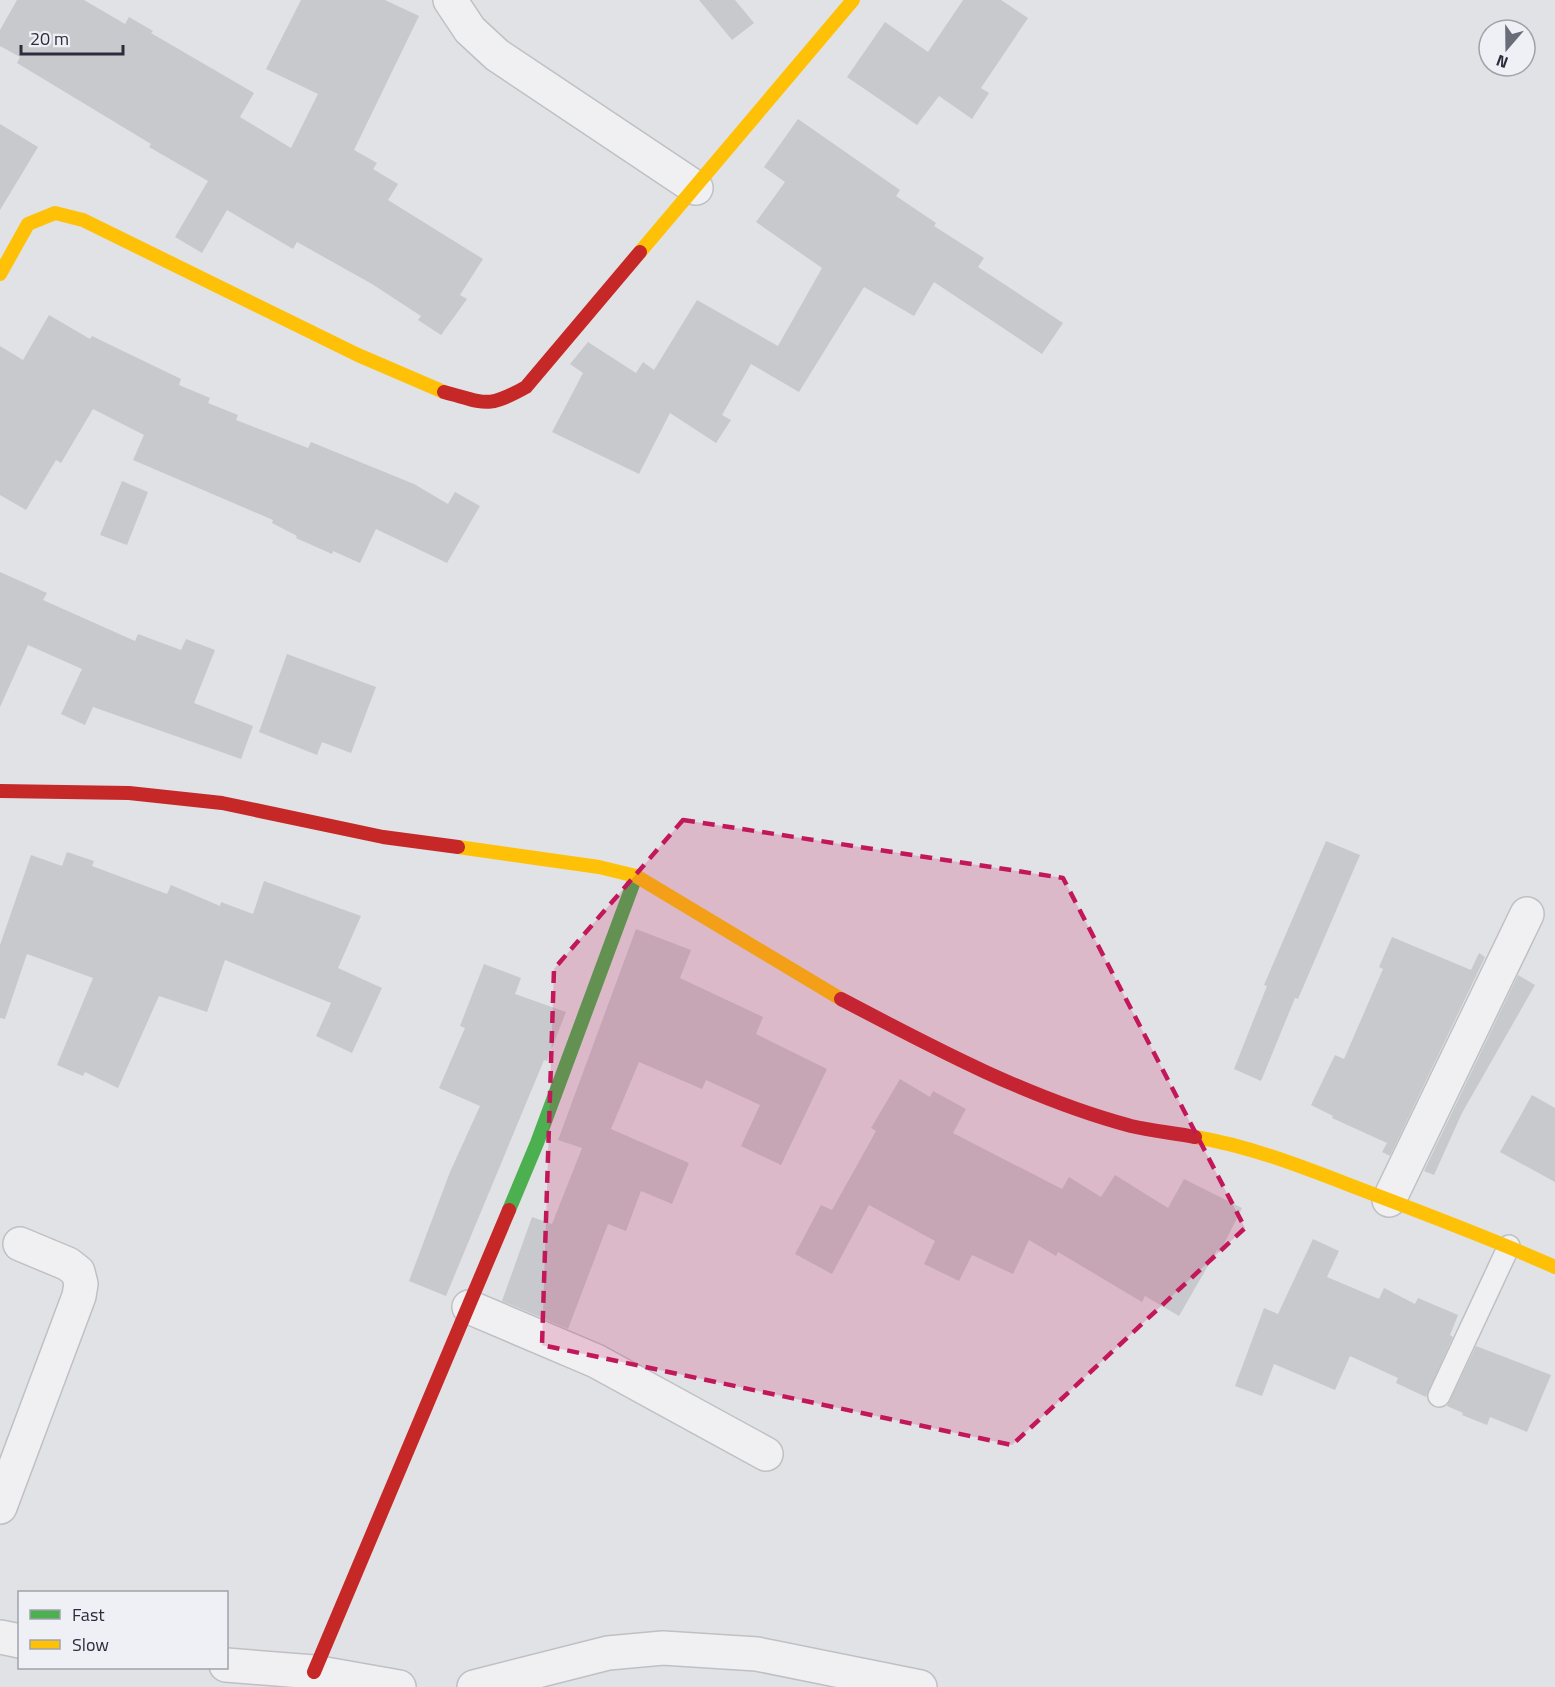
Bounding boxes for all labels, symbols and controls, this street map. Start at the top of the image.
scale bar [21,18,123,56]
north arrow [1477,18,1537,78]
text: 20 m [30,25,69,52]
text: N [1493,49,1511,75]
legend [18,1591,228,1669]
text: Fast [72,1601,105,1628]
text: Slow [72,1631,109,1658]

